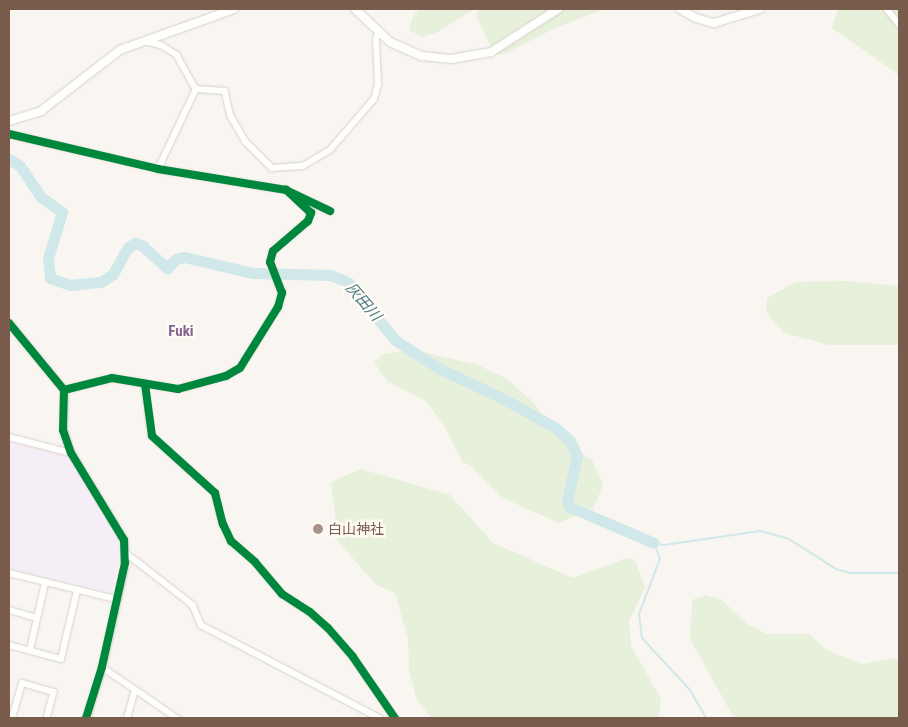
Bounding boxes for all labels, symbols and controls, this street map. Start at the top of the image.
water label: 灰田川 [341,279,385,325]
district label: Fuki [168,323,194,341]
place label: 白山神社 [328,521,384,537]
marker: 白山神社 [312,523,324,535]

